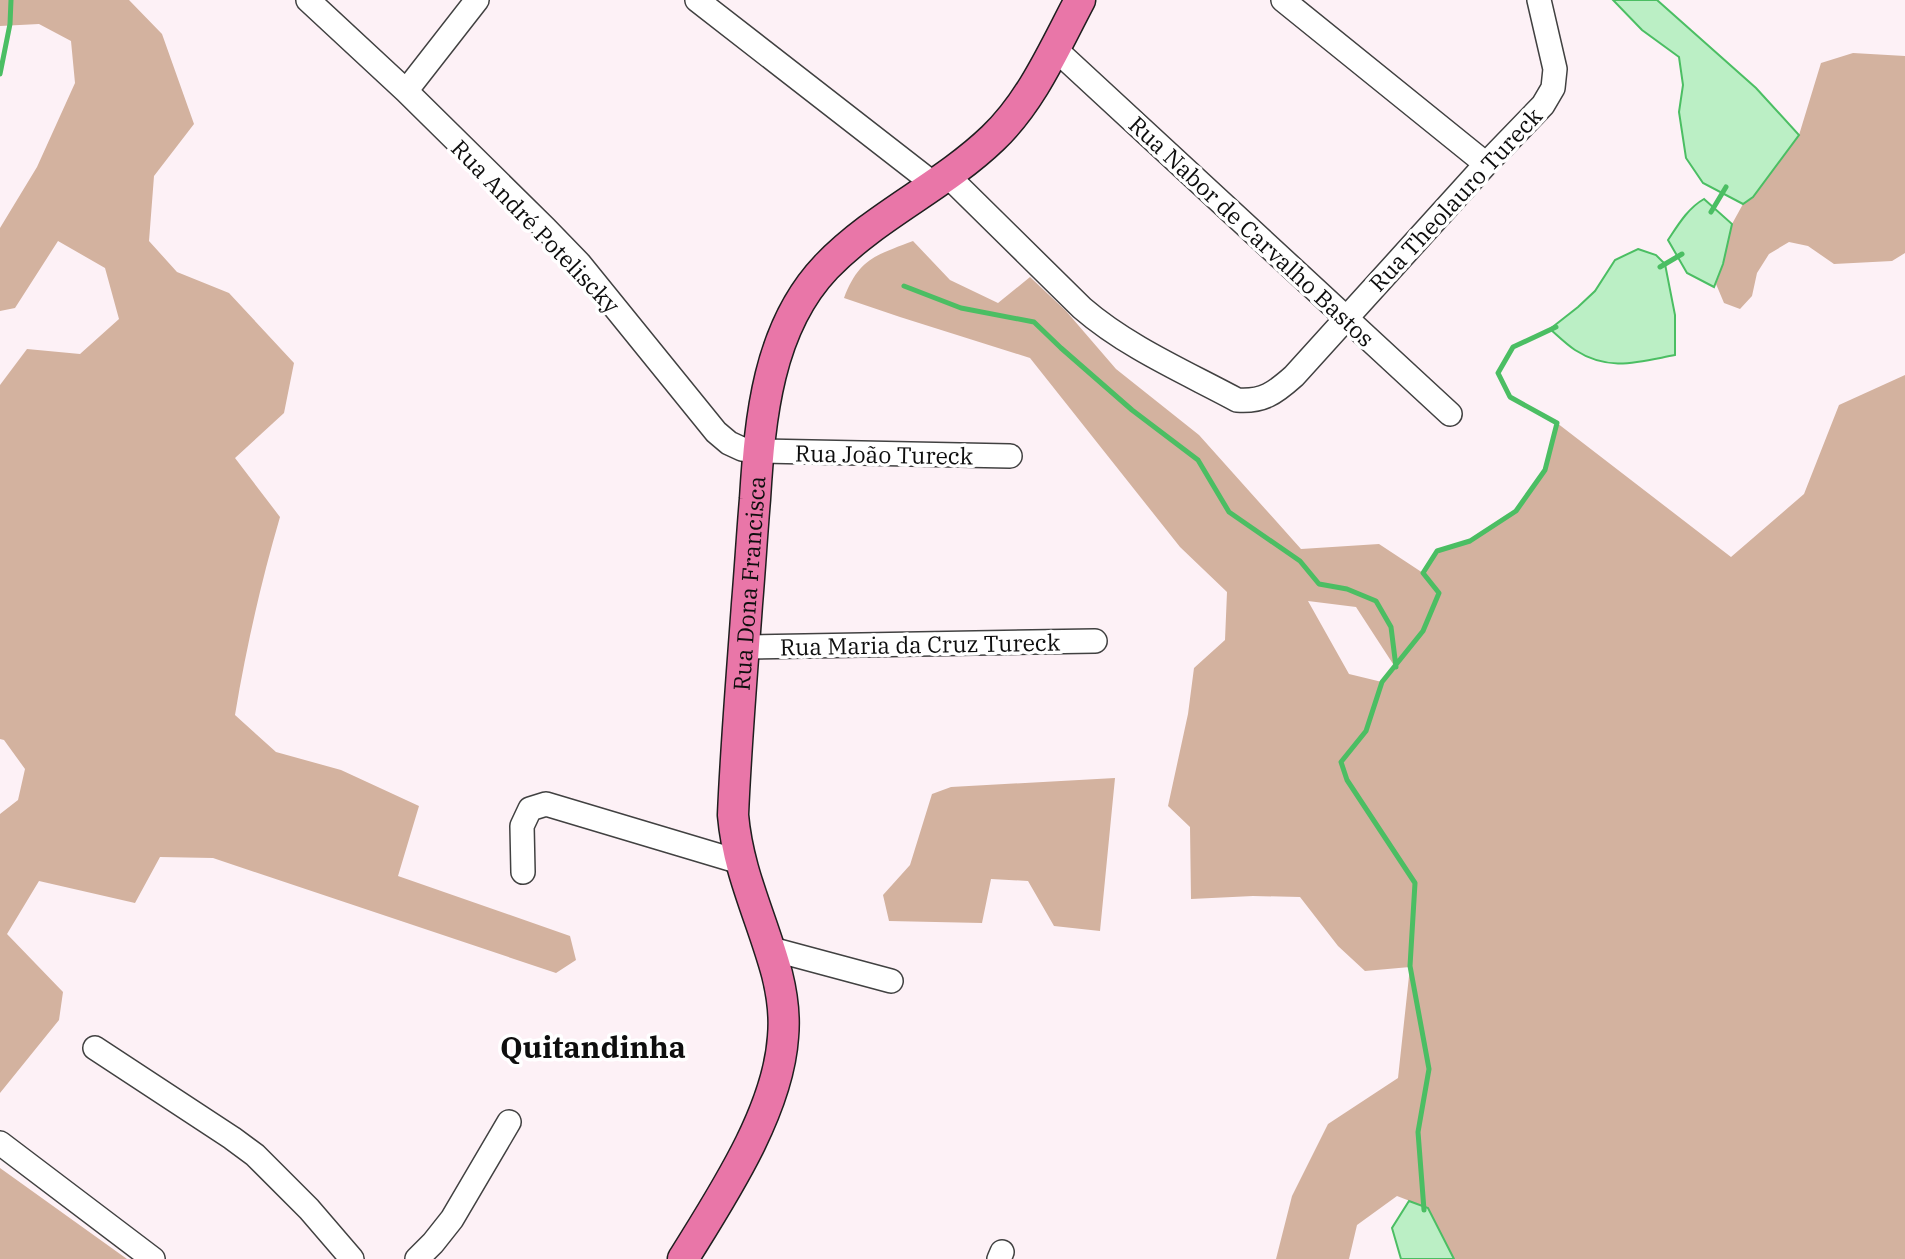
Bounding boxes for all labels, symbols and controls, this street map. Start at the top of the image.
street label: Rua Theolauro Tureck [1362,100,1548,297]
street label: Rua Nabor de Carvalho Bastos [1123,109,1381,353]
street label: Rua André Poteliscky [445,133,627,320]
street label: Rua João Tureck [795,437,974,471]
street label: Rua Dona Francisca [726,475,771,692]
street label: Rua Maria da Cruz Tureck [780,627,1061,661]
district label: Quitandinha [500,1027,686,1066]

